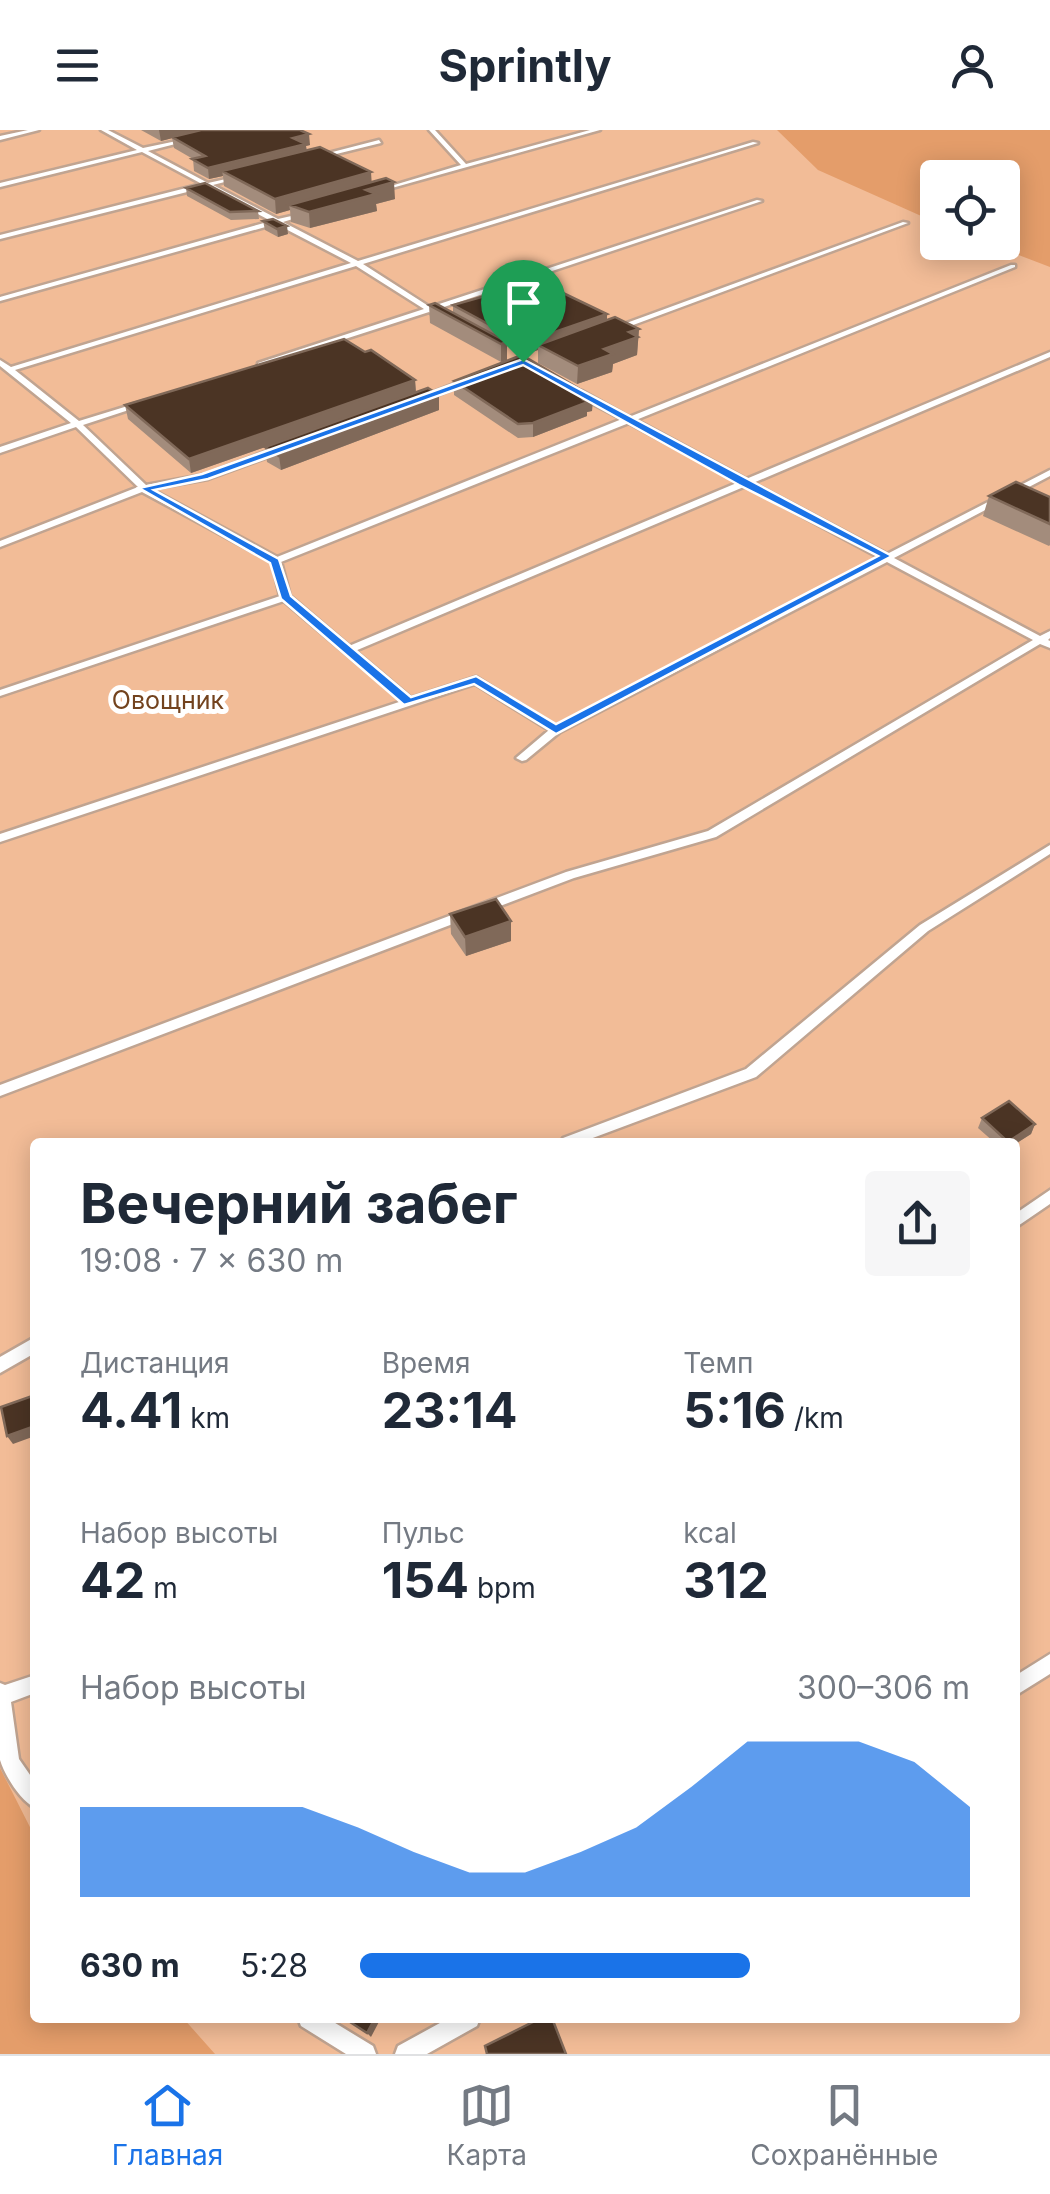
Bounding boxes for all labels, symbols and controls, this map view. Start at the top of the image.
icon: menu [50,38,105,93]
text: Sprintly [438,38,612,93]
icon: person [945,38,1000,93]
map controls [920,160,1020,260]
button: locate [920,160,1020,260]
pin [481,260,566,363]
icon: arrive [496,275,551,330]
park label: Овощник [112,685,225,715]
text: Вечерний забег [80,1170,518,1236]
button: share [865,1171,970,1276]
text: 19:08 · 7 × 630 m [80,1241,343,1280]
text: Дистанция [80,1346,230,1380]
text: Время [382,1346,471,1380]
text: Темп [683,1346,754,1380]
text: 4.41 [80,1380,182,1440]
text: 23:14 [382,1380,518,1440]
text: 5:16 [683,1380,786,1440]
text: km [182,1401,230,1435]
text: /km [786,1401,844,1435]
text: Набор высоты [80,1516,278,1550]
text: Пульс [382,1516,465,1550]
text: kcal [683,1516,737,1550]
text: 42 [80,1550,145,1610]
text: 154 [382,1550,469,1610]
text: 312 [683,1550,769,1610]
text: m [145,1571,178,1605]
text: bpm [469,1571,536,1605]
text: Набор высоты [80,1668,307,1707]
text: 300–306 m [797,1668,970,1707]
text: 630 m [80,1946,180,1985]
text: 5:28 [240,1946,308,1985]
tab: Главная [112,2078,223,2172]
tab: Карта [447,2078,527,2172]
tab: Сохранённые [750,2078,938,2172]

